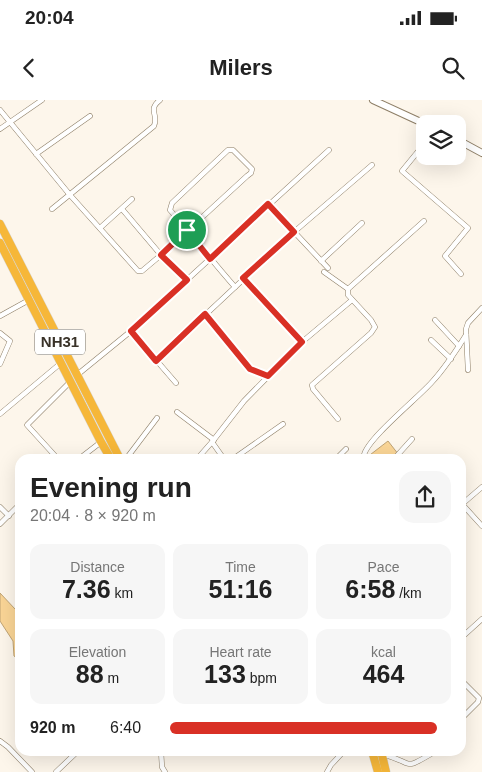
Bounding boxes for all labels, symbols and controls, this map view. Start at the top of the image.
text: 20:04 [25,7,74,28]
icon: back [15,54,43,82]
icon: search [439,54,467,82]
text: Milers [209,55,273,80]
map controls [416,115,466,165]
button: layers [416,115,466,165]
pin [166,209,208,251]
icon: arrive [173,216,201,244]
road number: NH31 [35,330,85,354]
button: share [399,471,451,523]
text: Evening run [30,472,192,503]
text: 20:04 · 8 × 920 m [30,507,156,524]
text: Distance [70,559,125,575]
text: Time [225,559,256,575]
text: Pace [368,559,399,575]
text: 7.36 [62,575,111,603]
text: 51:16 [209,575,272,603]
text: 6:58 [345,575,395,603]
text: km [111,585,133,601]
text: /km [395,585,422,601]
text: Elevation [69,644,126,660]
text: Heart rate [209,644,272,660]
text: kcal [371,644,396,660]
text: 88 [76,660,104,688]
text: 133 [204,660,246,688]
text: 464 [363,660,404,688]
text: m [104,670,119,686]
text: bpm [246,670,277,686]
text: 920 m [30,719,75,736]
text: 6:40 [110,719,141,736]

